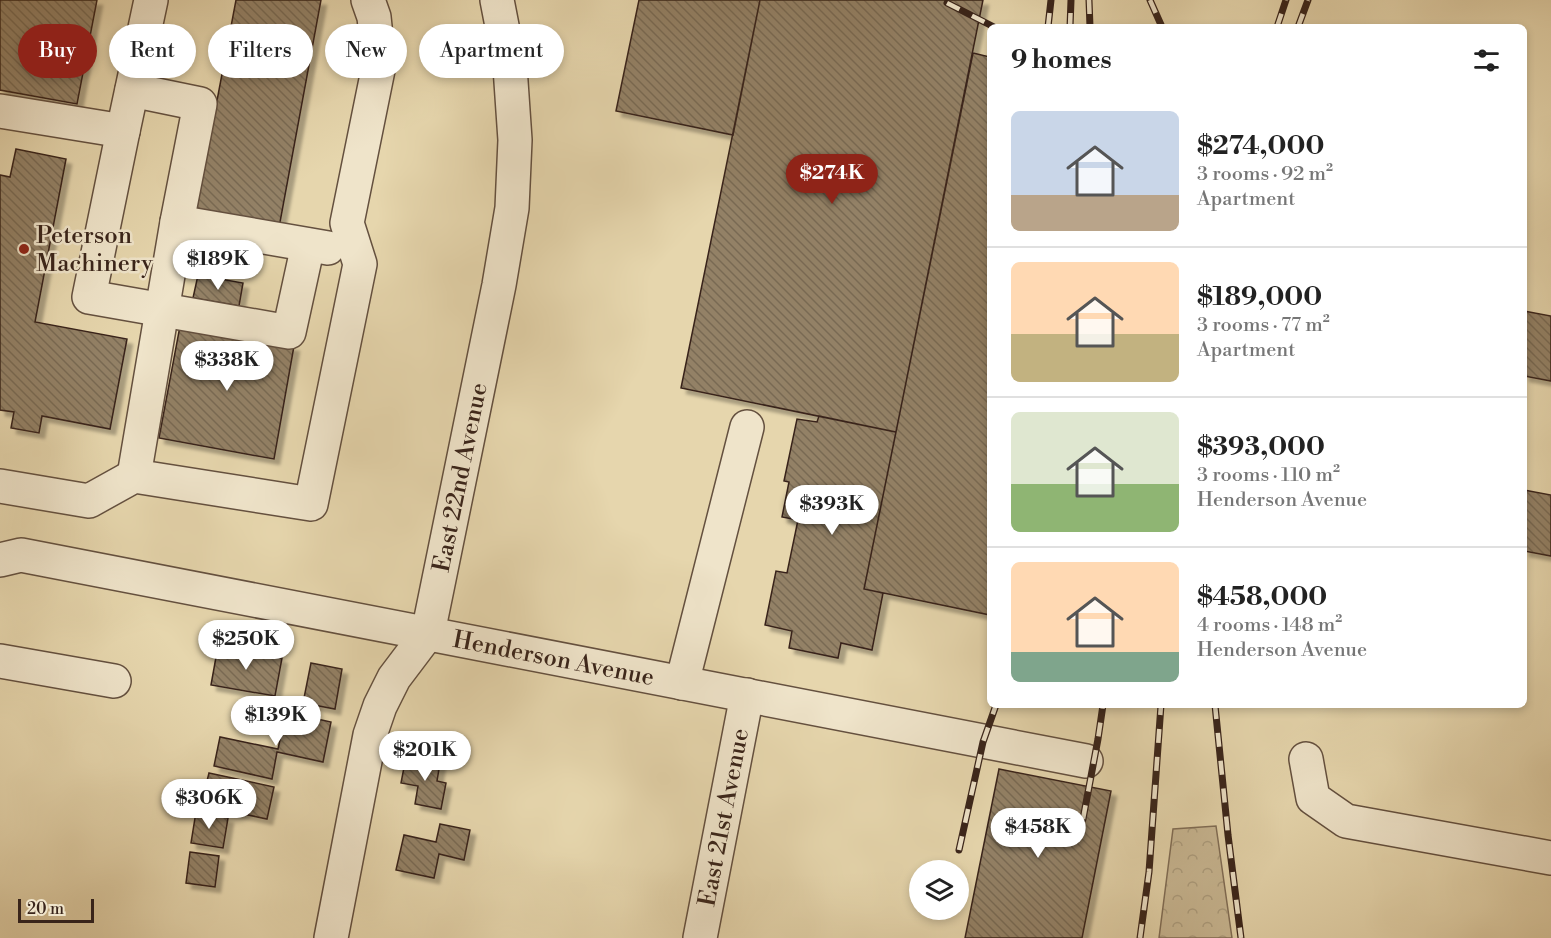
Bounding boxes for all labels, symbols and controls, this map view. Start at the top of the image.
chip: Buy [18,24,97,78]
chip: Rent [109,24,196,78]
chip: Filters [208,24,313,78]
chip: New [325,24,407,78]
chip: Apartment [419,24,564,78]
text: 9 homes [1011,44,1112,76]
icon: filters [1470,44,1503,77]
text: $274,000 [1197,130,1324,162]
icon: home [1059,135,1131,207]
pin: $274K [790,154,874,205]
text: $274K [800,161,864,186]
text: 3 rooms · 92 m² [1197,162,1333,187]
text: Apartment [1197,187,1295,212]
place label: Peterson Machinery [36,221,153,279]
pin: $189K [176,240,260,291]
marker: Peterson Machinery [17,242,31,256]
text: $189K [187,247,249,272]
text: $189,000 [1197,281,1322,313]
icon: home [1059,286,1131,358]
text: 3 rooms · 77 m² [1197,313,1330,338]
text: Apartment [1197,338,1295,363]
pin: $338K [185,341,269,392]
text: $338K [195,348,259,373]
street label: East 22nd Avenue [427,380,495,575]
text: $393,000 [1197,431,1325,463]
icon: home [1059,436,1131,508]
text: 3 rooms · 110 m² [1197,463,1340,488]
pin: $393K [790,485,874,536]
text: Henderson Avenue [1197,488,1367,513]
text: $393K [800,492,864,517]
text: $458,000 [1197,581,1327,613]
icon: home [1059,586,1131,658]
text: 4 rooms · 148 m² [1197,613,1342,638]
pin: $250K [204,620,288,671]
street label: Henderson Avenue [450,625,656,693]
text: $250K [212,627,280,652]
text: Henderson Avenue [1197,638,1367,663]
pin: $139K [234,696,318,747]
text: $139K [245,703,307,728]
street label: East 21st Avenue [692,726,756,909]
pin: $201K [383,731,467,782]
text: $201K [393,738,457,763]
pin: $306K [167,779,251,830]
text: $306K [175,786,243,811]
pin: $458K [996,808,1080,859]
text: $458K [1005,815,1071,840]
map controls [909,860,969,920]
button: layers [909,860,969,920]
scale bar [18,896,94,924]
text: 20 m [27,899,64,919]

